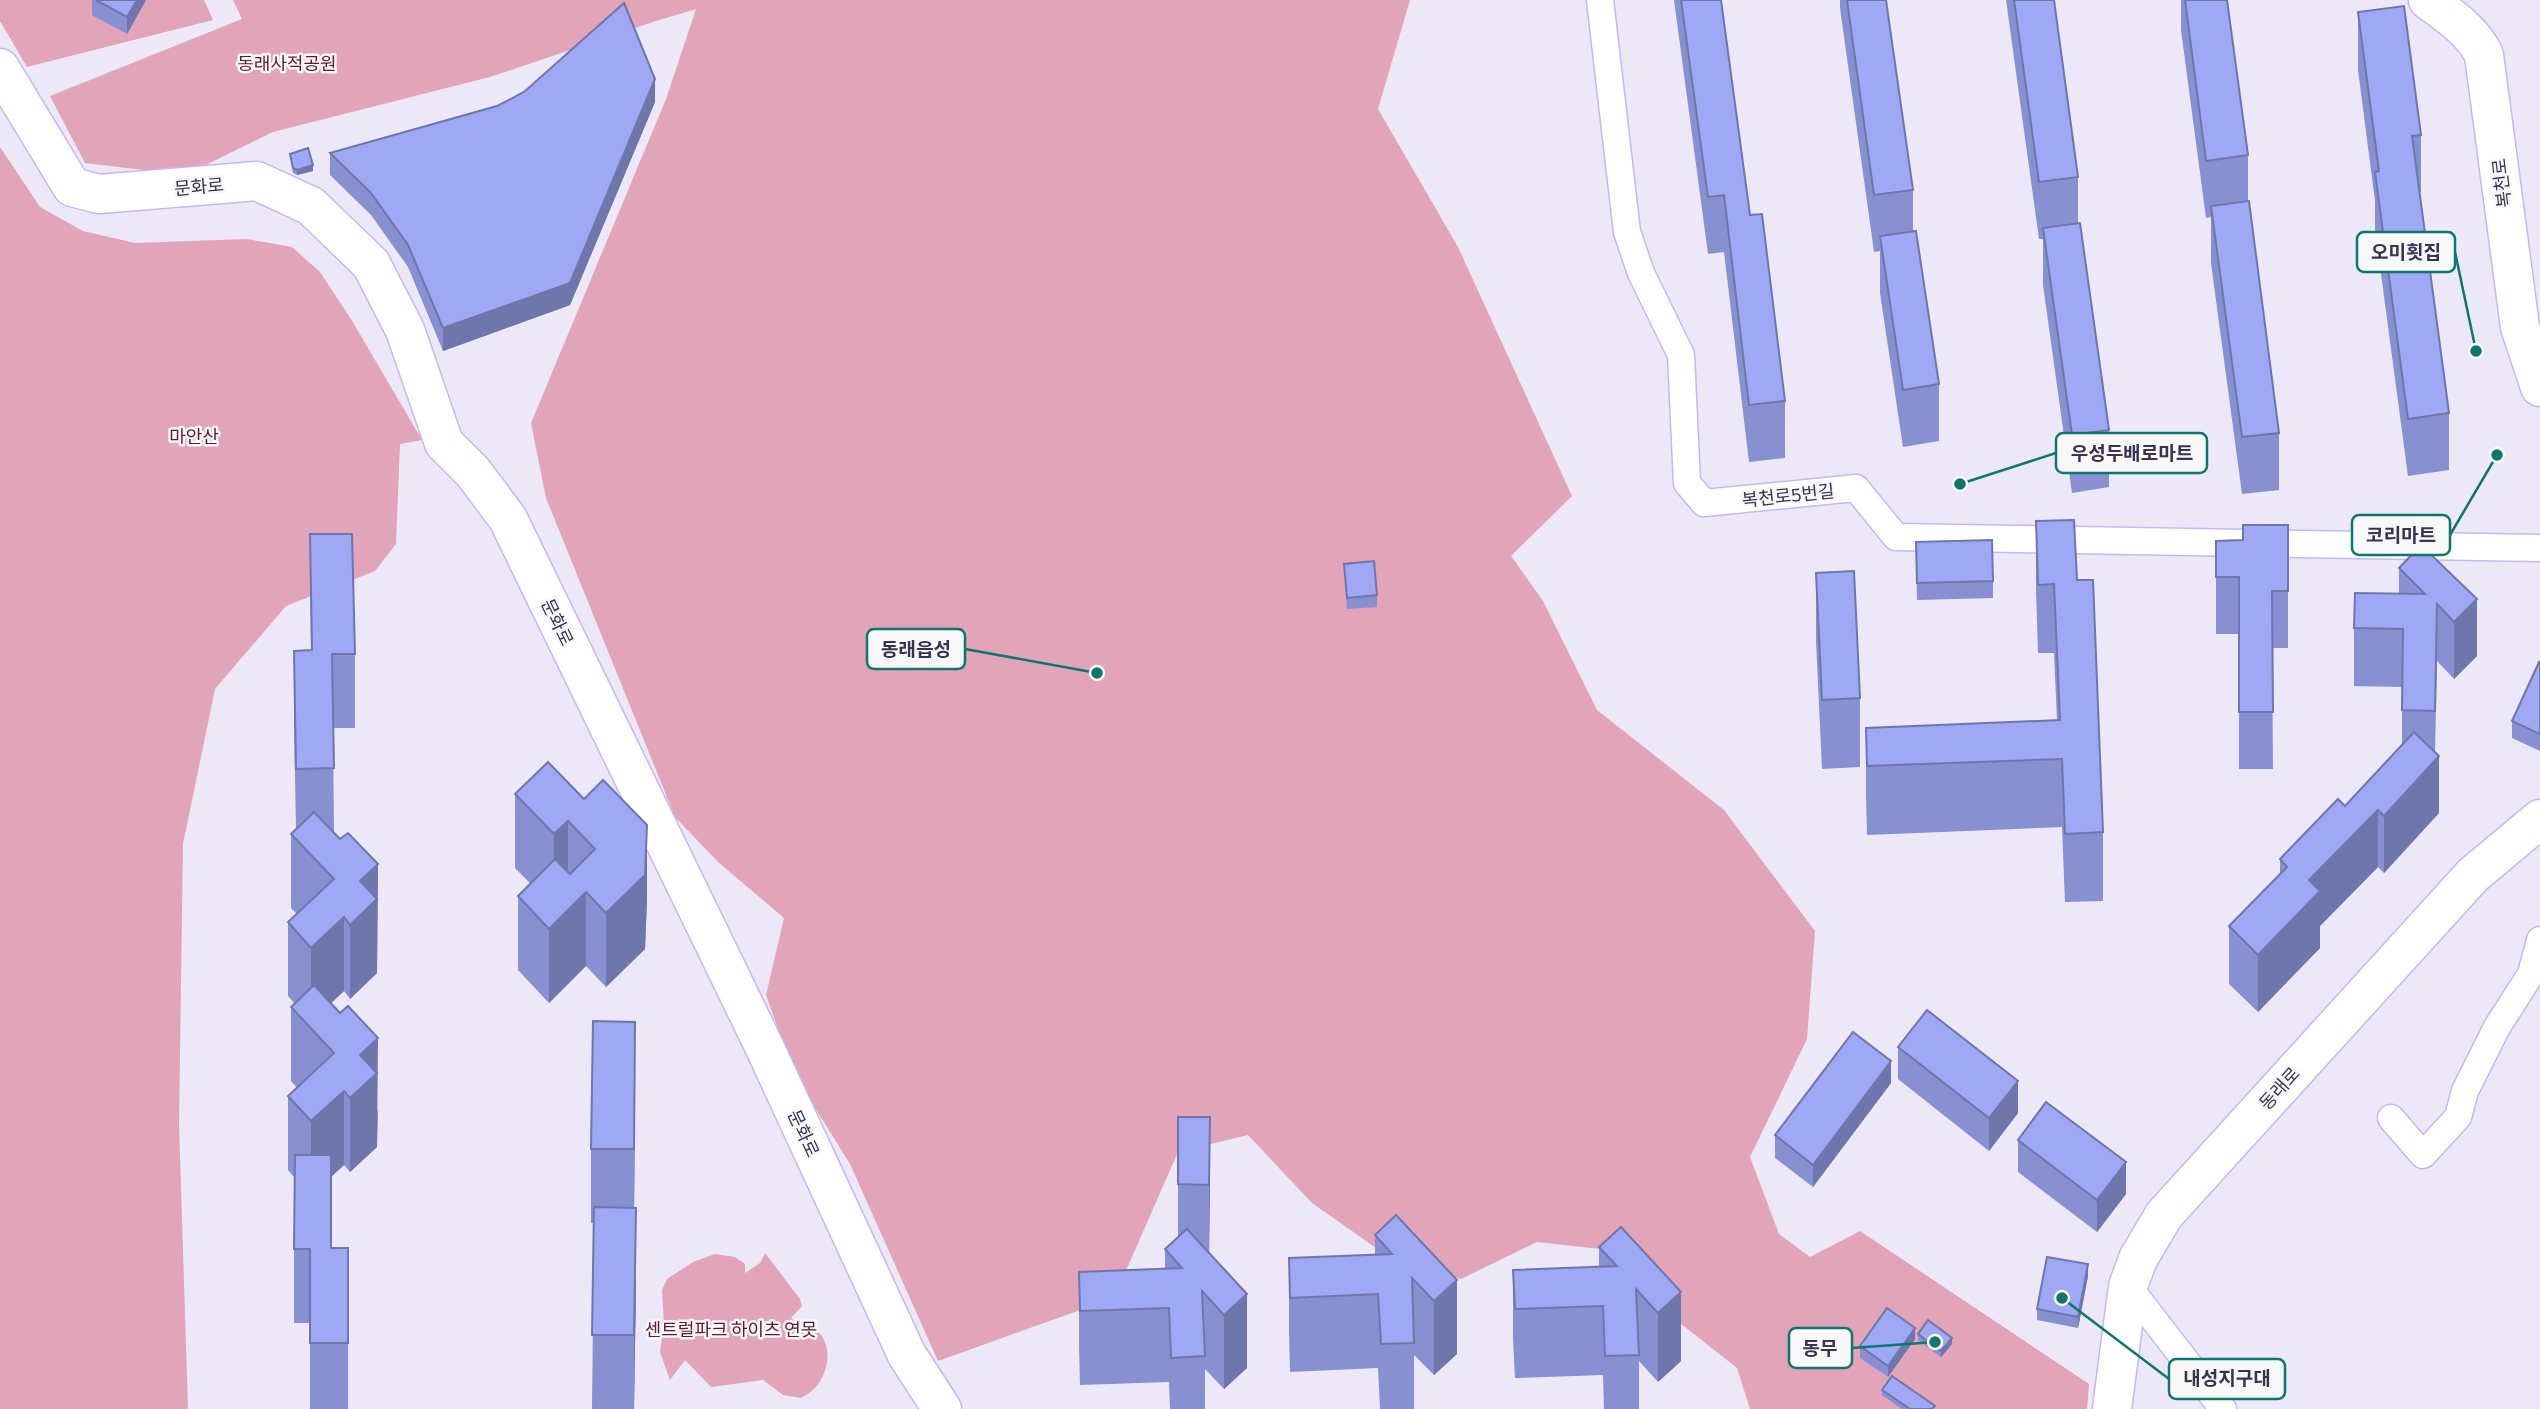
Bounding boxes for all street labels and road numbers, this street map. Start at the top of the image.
street label: 복천로 [2487,157,2515,209]
street label: 문화로 [173,173,225,199]
street label: 복천로5번길 [1741,479,1835,511]
street label: 문화로 [537,595,579,649]
street label: 동래로 [2254,1062,2304,1114]
street label: 문화로 [784,1106,824,1160]

